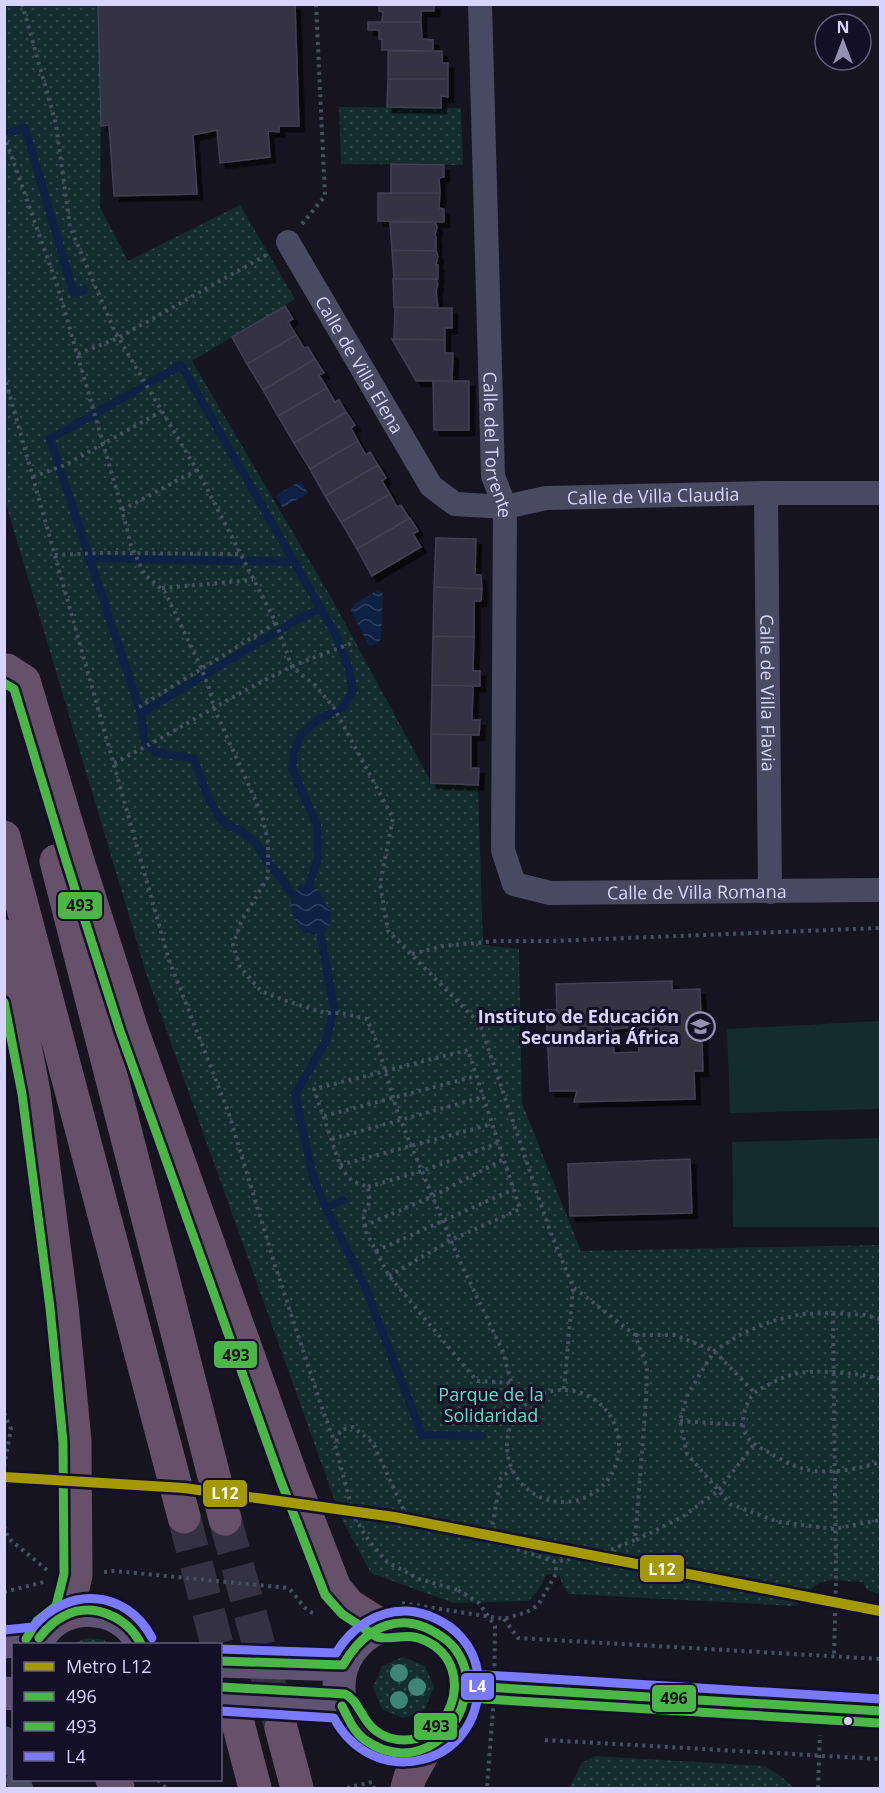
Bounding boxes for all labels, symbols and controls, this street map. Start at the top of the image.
north arrow [813,12,873,72]
text: N [836,16,850,38]
street label: Calle de Villa Elena [310,291,410,438]
street label: Calle del Torrente [478,371,517,518]
street label: Calle de Villa Claudia [567,482,740,510]
street label: Calle de Villa Flavia [755,614,781,772]
street label: Calle de Villa Romana [607,879,787,904]
line badge: 493 [57,891,103,920]
text: 493 [66,894,94,916]
place label: Instituto de Educación Secundaria África [478,1004,679,1049]
school or university icon: Instituto de Educación Secundaria África [684,1010,716,1042]
line badge: 493 [213,1340,258,1369]
text: 493 [222,1344,250,1366]
park label: Parque de la Solidaridad [438,1382,544,1427]
line badge: L12 [202,1479,248,1508]
text: L12 [211,1482,239,1504]
line badge: L12 [639,1554,685,1583]
text: L12 [648,1558,676,1580]
legend [12,1643,222,1781]
text: Metro L12 [66,1654,152,1678]
line badge: L4 [460,1672,495,1701]
text: L4 [468,1675,486,1697]
text: 496 [66,1684,97,1708]
line badge: 496 [651,1684,697,1713]
text: 496 [660,1687,688,1709]
line badge: 493 [413,1712,458,1741]
text: 493 [66,1714,97,1738]
text: 493 [422,1715,450,1737]
unlabelled marker [842,1715,854,1727]
text: L4 [66,1744,86,1768]

